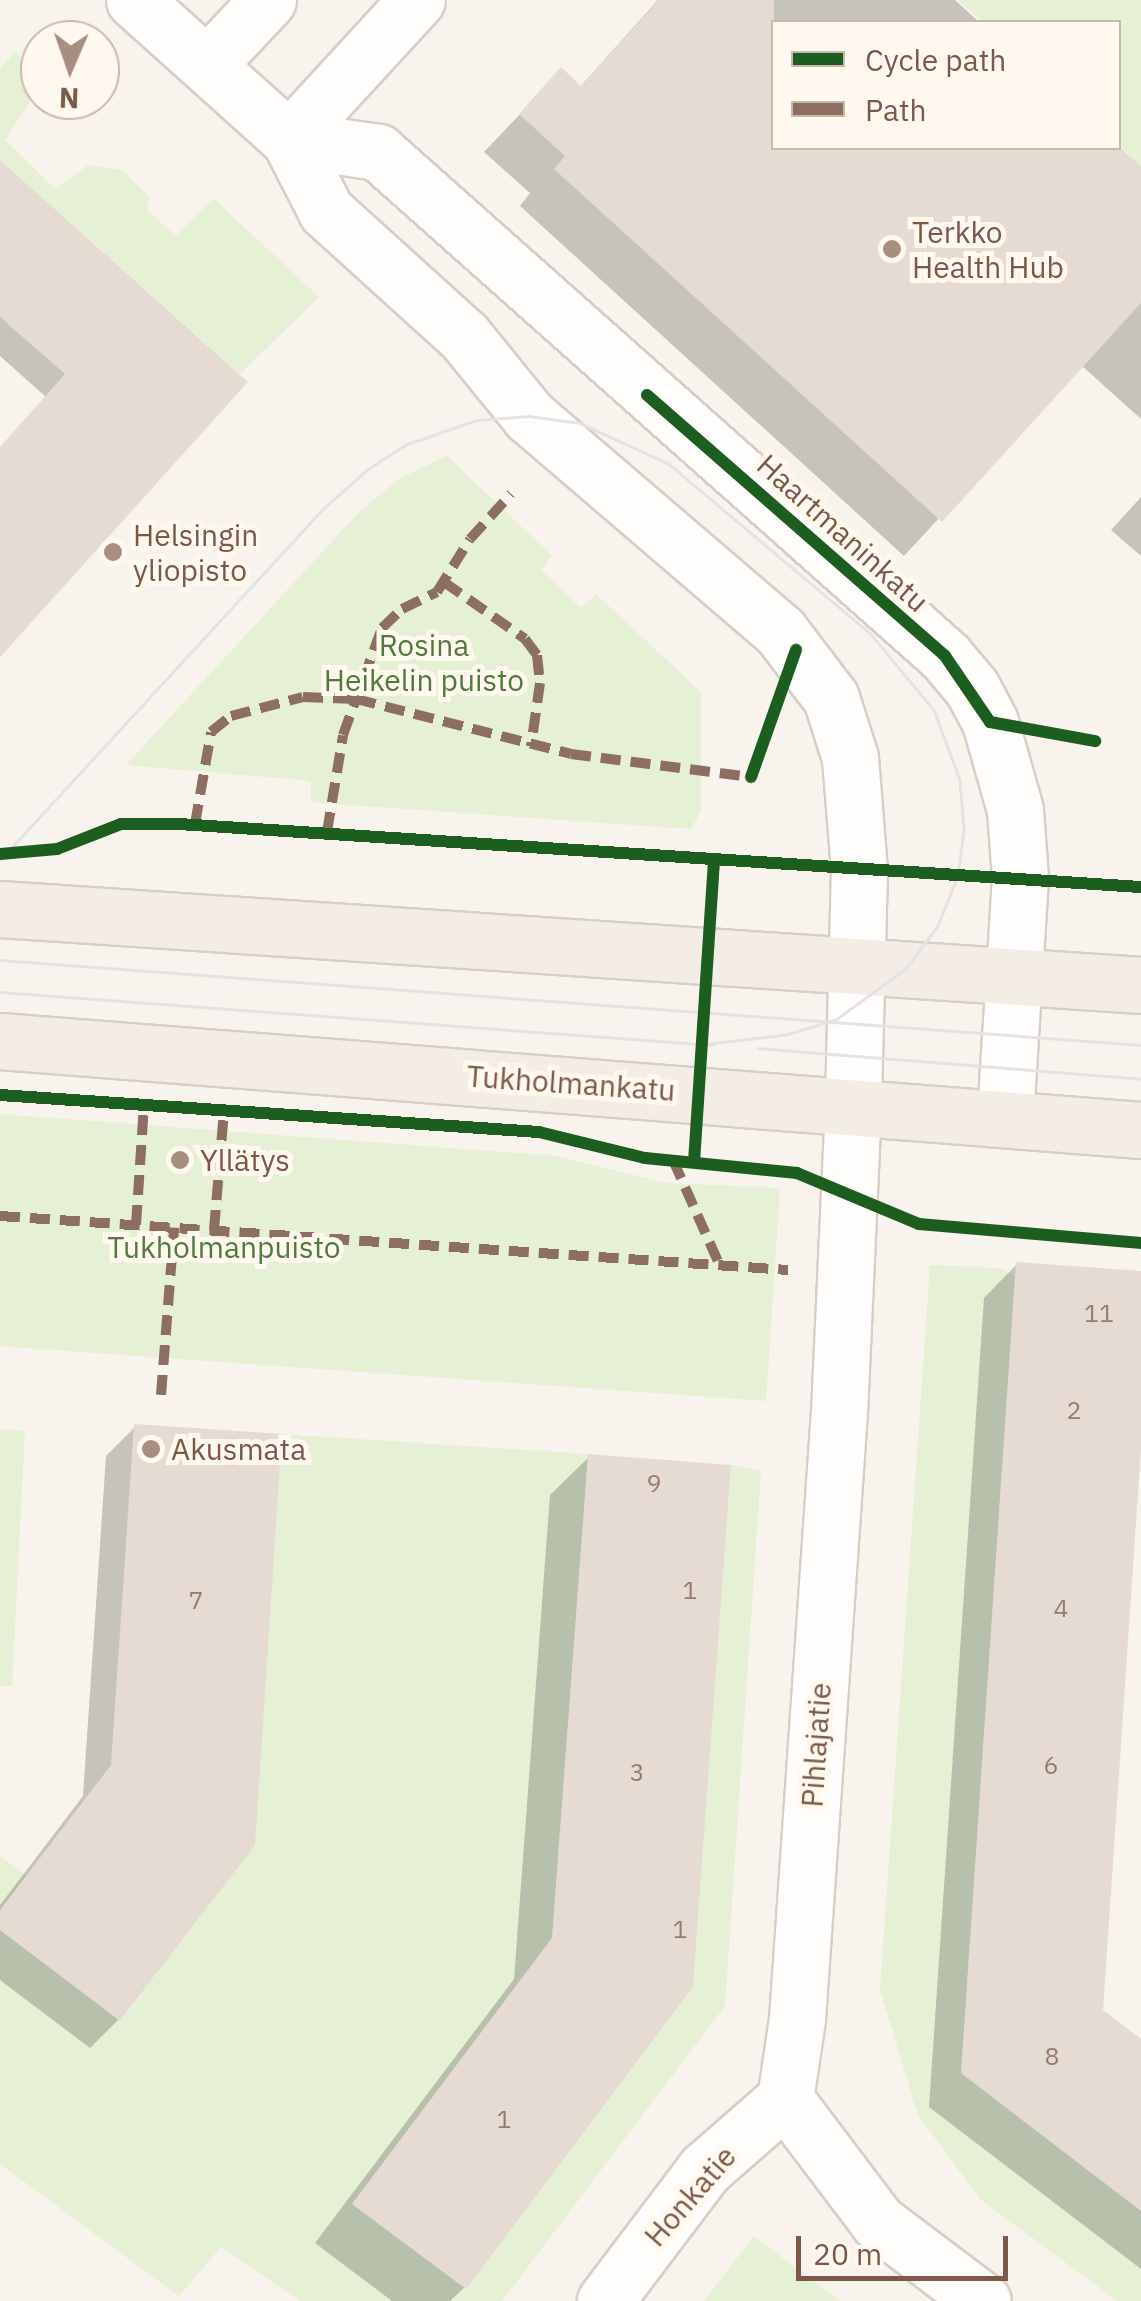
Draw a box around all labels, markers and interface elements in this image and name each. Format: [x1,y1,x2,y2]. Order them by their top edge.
north arrow [20,20,120,120]
legend [771,20,1121,150]
text: Cycle path [865,40,1006,79]
text: N [58,80,80,117]
text: Path [865,90,926,129]
place label: Terkko Health Hub [912,214,1064,284]
marker: Terkko Health Hub [881,238,903,260]
street label: Haartmaninkatu [750,447,936,619]
place label: Helsingin yliopisto [133,517,258,588]
marker: Helsingin yliopisto [102,541,124,563]
park label: Rosina Heikelin puisto [324,627,524,698]
street label: Tukholmankatu [465,1058,677,1108]
place label: Yllätys [200,1142,290,1178]
marker: Yllätys [169,1149,191,1171]
park label: Tukholmanpuisto [107,1229,341,1265]
house number: 11 [1084,1298,1114,1328]
house number: 2 [1067,1395,1081,1425]
place label: Akusmata [171,1431,306,1467]
marker: Akusmata [140,1438,162,1460]
house number: 9 [647,1468,661,1498]
house number: 1 [683,1575,697,1605]
house number: 7 [189,1585,203,1615]
house number: 4 [1054,1593,1068,1623]
street label: Pihlajatie [794,1681,838,1809]
house number: 6 [1044,1750,1058,1780]
house number: 3 [630,1757,644,1787]
house number: 1 [673,1914,687,1944]
house number: 8 [1045,2041,1059,2071]
house number: 1 [497,2104,511,2134]
street label: Honkatie [637,2138,743,2254]
scale bar [801,2216,1014,2278]
text: 20 m [813,2234,882,2273]

